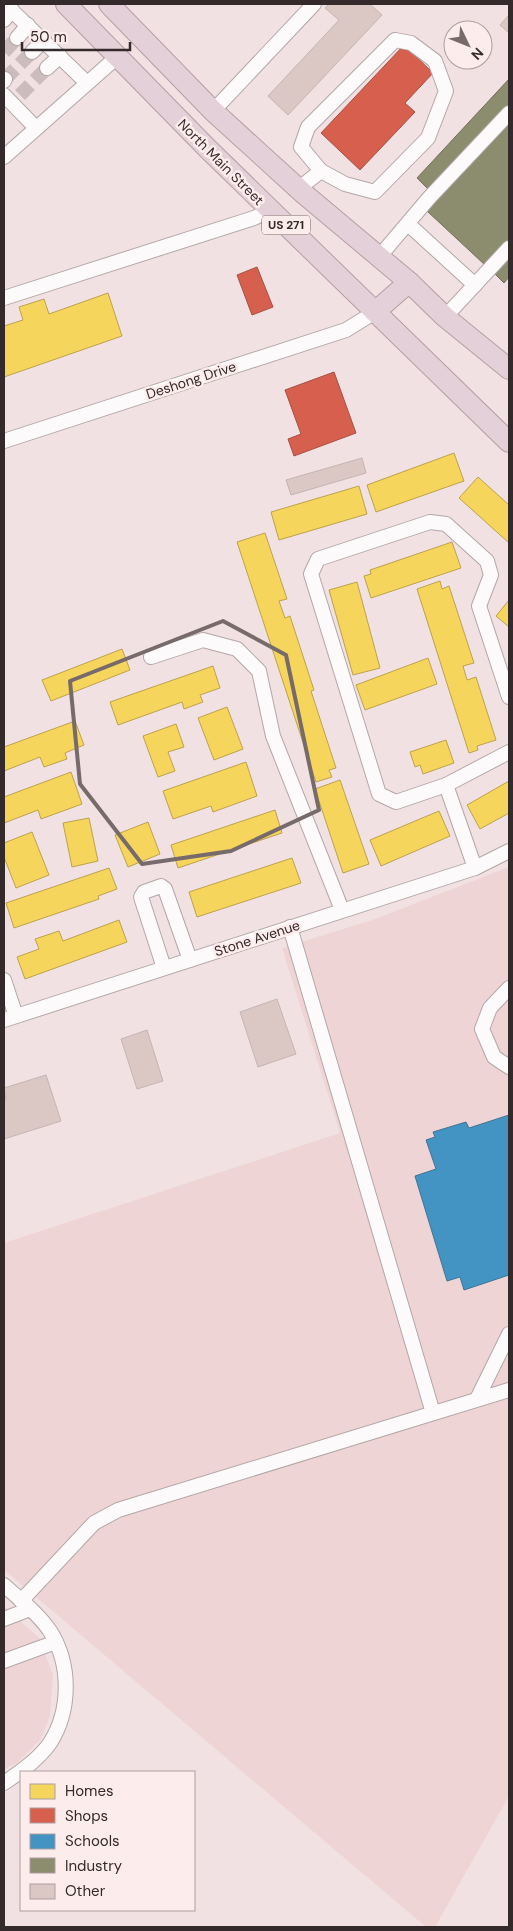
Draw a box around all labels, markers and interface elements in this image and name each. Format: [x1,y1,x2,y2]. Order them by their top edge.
scale bar [22,20,130,52]
north arrow [443,20,493,70]
text: 50 m [30,27,67,47]
text: N [467,44,488,64]
street label: North Main Street [174,115,268,209]
road number: US 271 [262,216,310,234]
street label: Deshong Drive [144,357,238,403]
street label: Stone Avenue [212,916,302,960]
legend [20,1771,195,1911]
text: Homes [65,1781,114,1801]
text: Shops [65,1806,108,1826]
text: Schools [65,1831,120,1851]
text: Industry [65,1856,123,1876]
text: Other [65,1881,106,1901]

